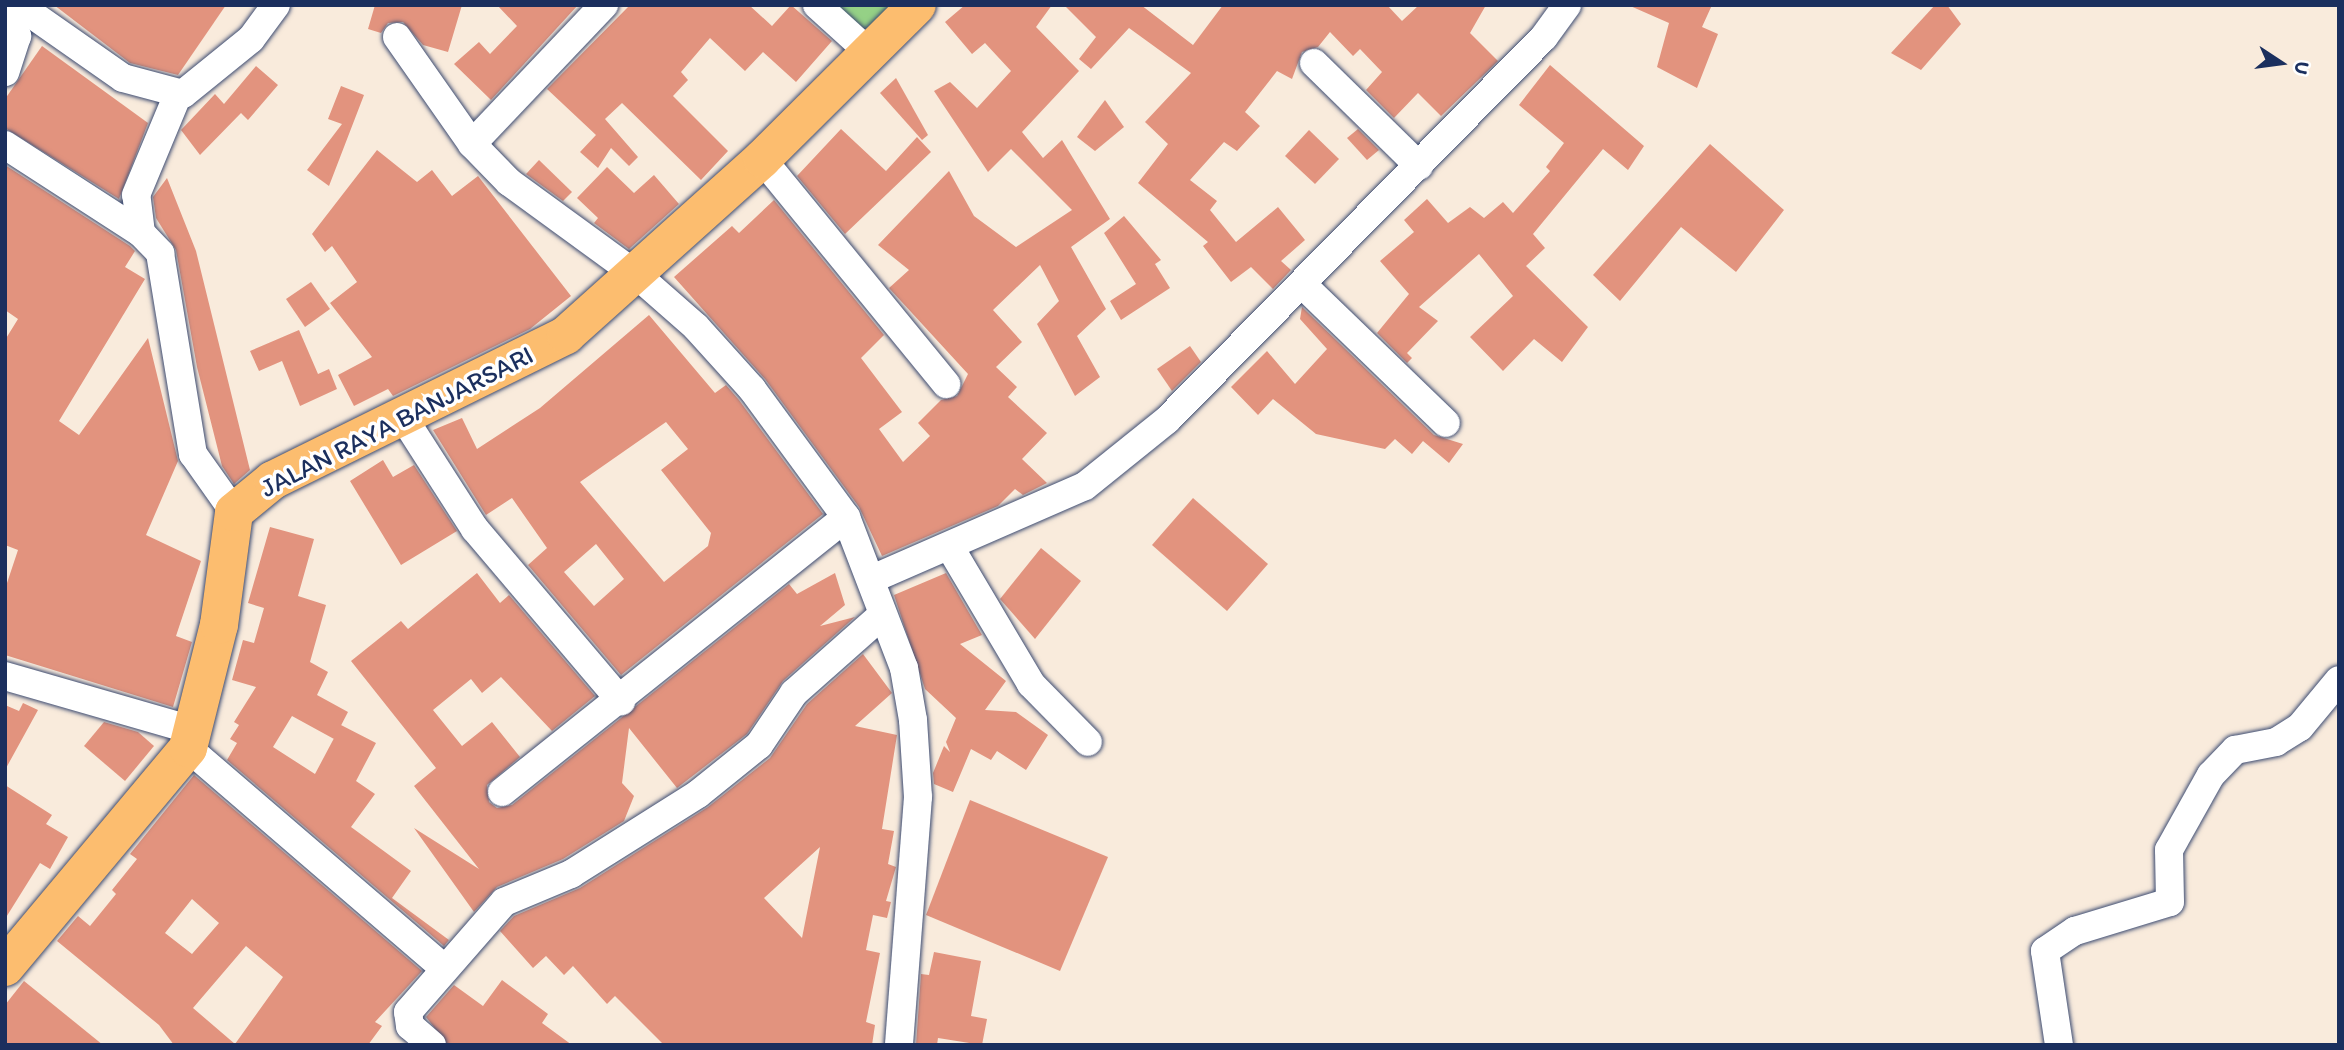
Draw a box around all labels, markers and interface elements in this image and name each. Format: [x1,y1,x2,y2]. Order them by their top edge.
north arrow [2246,28,2316,98]
text: U [2289,59,2315,77]
street label: JALAN RAYA BANJARSARI [254,339,540,505]

